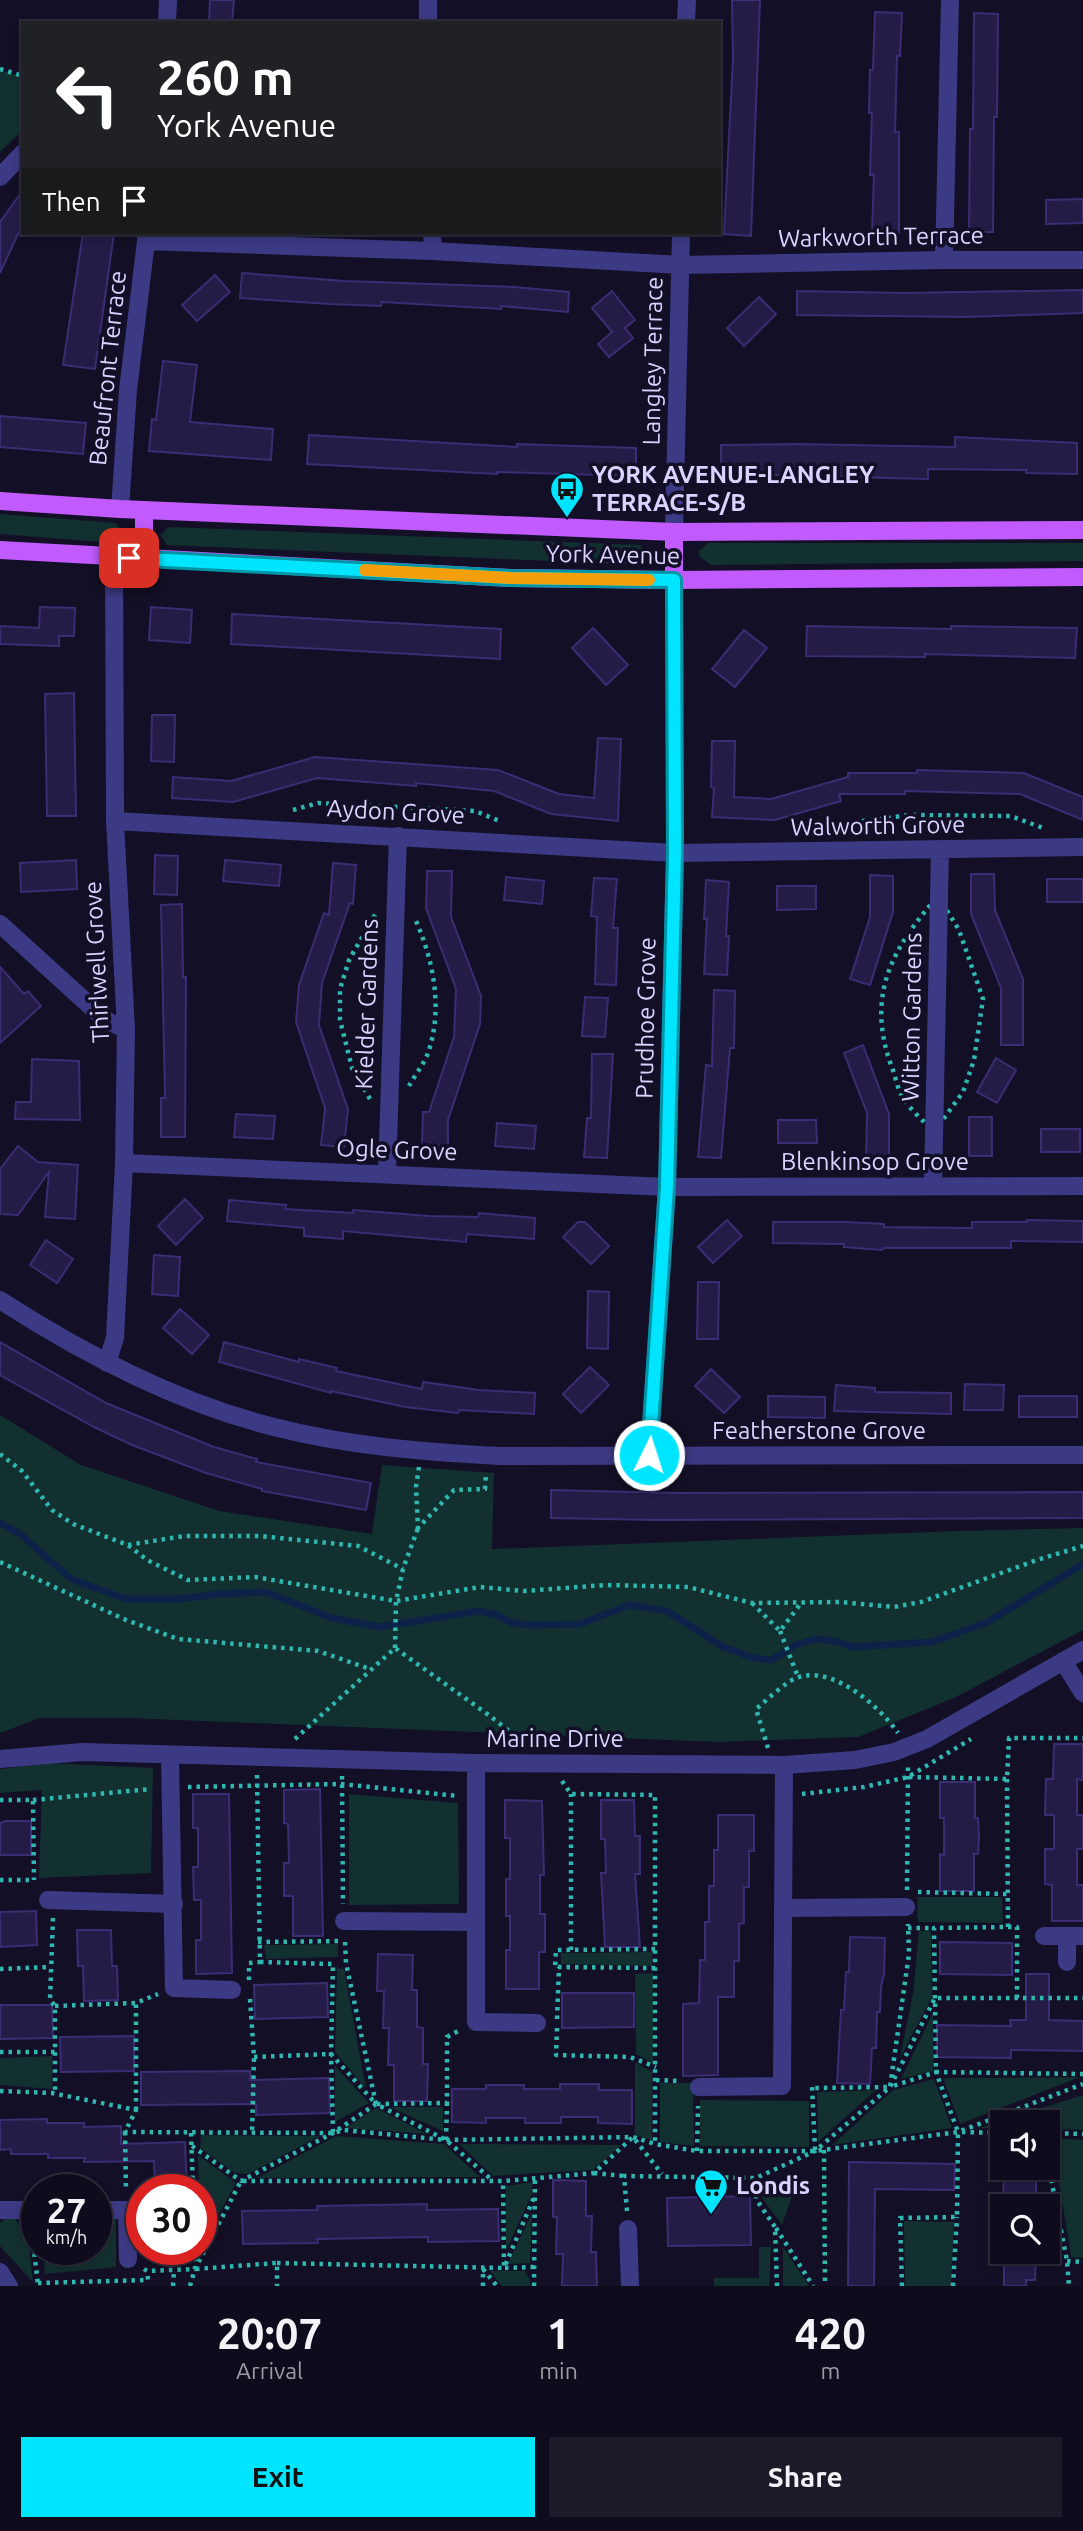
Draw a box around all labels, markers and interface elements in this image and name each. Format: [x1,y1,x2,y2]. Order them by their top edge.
icon: left [42,49,133,140]
text: 260 m [157,49,294,104]
text: York Avenue [157,107,336,143]
icon: arrive [115,182,153,220]
text: Then [42,187,101,216]
street label: Warkworth Terrace [778,221,984,252]
street label: Beaufront Terrace [84,269,131,467]
street label: Langley Terrace [638,276,667,446]
place label: YORK AVENUE-LANGLEY TERRACE-S/B [592,461,875,516]
bus stop icon: YORK AVENUE-LANGLEY TERRACE-S/B [548,470,586,519]
pin [99,528,159,588]
icon: arrive [110,539,148,577]
street label: York Avenue [546,540,680,569]
street label: Aydon Grove [326,794,466,829]
street label: Walworth Grove [790,810,966,841]
street label: Thirlwell Grove [79,880,114,1044]
street label: Kielder Gardens [350,918,383,1090]
street label: Witton Gardens [897,932,926,1102]
street label: Prudhoe Grove [631,937,660,1099]
street label: Ogle Grove [336,1134,458,1165]
street label: Blenkinsop Grove [781,1148,969,1175]
street label: Featherstone Grove [712,1417,926,1444]
position arrow [612,1418,686,1492]
street label: Marine Drive [486,1725,624,1752]
map controls [990,2110,1060,2264]
button: sound [990,2110,1060,2180]
supermarket icon: Londis [692,2167,730,2216]
place label: Londis [736,2172,810,2199]
speed limit sign: 30 [126,2174,217,2265]
text: 27 [47,2190,86,2230]
button: search [990,2194,1060,2264]
text: km/h [46,2227,87,2247]
text: 20:07 [217,2310,322,2357]
text: 1 [547,2310,570,2357]
text: 420 [795,2310,866,2357]
text: Arrival [236,2358,303,2383]
text: min [539,2358,578,2383]
text: m [820,2358,840,2383]
button: Exit [21,2437,535,2517]
button: Share [549,2437,1062,2517]

